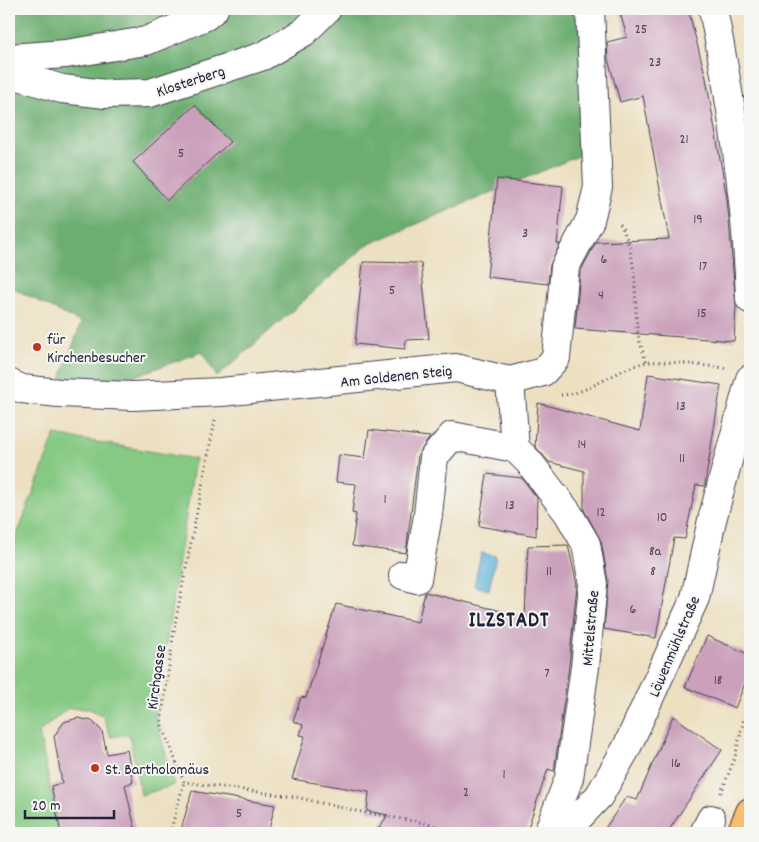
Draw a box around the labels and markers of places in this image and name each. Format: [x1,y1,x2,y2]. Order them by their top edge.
place label: für Kirchenbesucher [47,329,146,370]
marker: für Kirchenbesucher [31,341,43,353]
place label: St. Bartholomäus [105,759,209,782]
marker: St. Bartholomäus [89,762,101,774]

